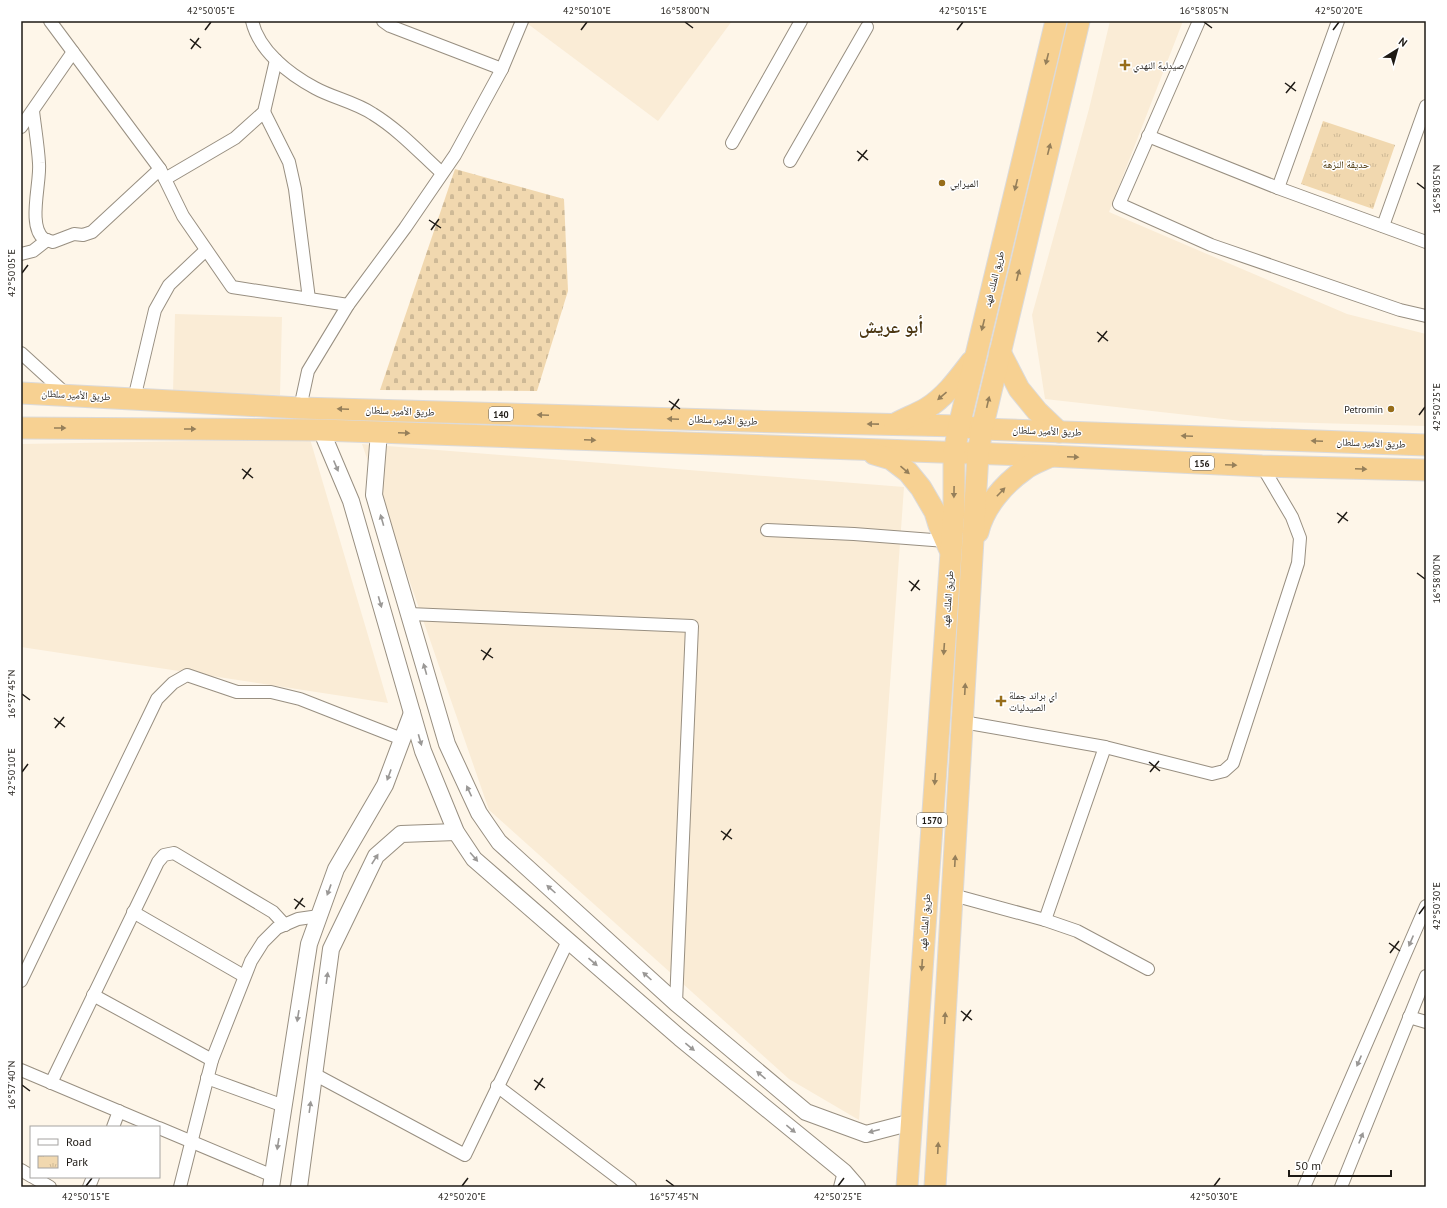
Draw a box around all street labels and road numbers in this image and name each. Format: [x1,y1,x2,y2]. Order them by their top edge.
street label: طريق الملك فهد [981,249,1007,308]
street label: طريق الأمير سلطان [41,387,111,403]
street label: طريق الأمير سلطان [365,403,435,419]
road number: 140 [489,407,513,421]
street label: طريق الأمير سلطان [688,412,758,428]
street label: طريق الأمير سلطان [1012,423,1082,439]
street label: طريق الأمير سلطان [1336,435,1406,451]
road number: 156 [1190,456,1214,470]
street label: طريق الملك فهد [940,570,957,628]
road number: 1570 [917,813,947,827]
street label: طريق الملك فهد [917,893,934,951]

